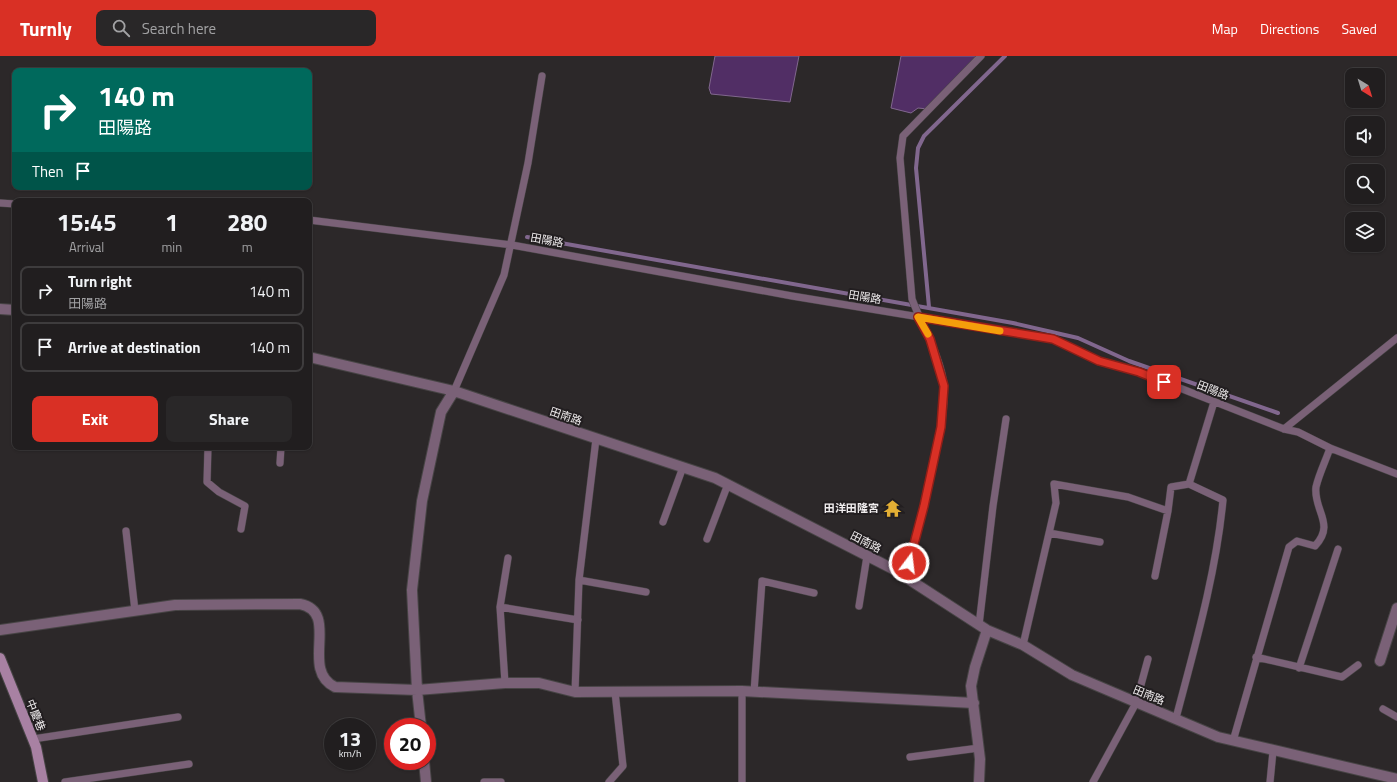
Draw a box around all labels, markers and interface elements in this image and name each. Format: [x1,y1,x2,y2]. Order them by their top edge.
search box [96,10,376,46]
text: Turnly [20,14,72,43]
icon: search [110,17,132,39]
text: Search here [142,17,216,40]
text: Map [1212,18,1238,39]
text: Directions [1260,18,1319,39]
text: Saved [1341,18,1377,39]
north arrow [1345,68,1385,108]
map controls [1345,68,1385,252]
text: 140 m [98,74,175,117]
icon: right [32,84,84,136]
text: 田陽路 [98,114,152,141]
button: sound [1345,116,1385,156]
text: Then [32,160,64,183]
icon: arrive [72,160,94,182]
button: search [1345,164,1385,204]
text: 15:45 [57,204,117,240]
text: 1 [165,204,179,240]
text: 280 [227,204,267,240]
button: layers [1345,212,1385,252]
street label: 田陽路 [529,229,565,251]
text: Arrival [69,237,104,257]
text: min [161,237,182,257]
text: m [242,237,253,257]
text: Turn right [68,270,132,293]
icon: right [34,280,56,302]
text: 140 m [249,280,290,303]
street label: 田陽路 [847,287,883,307]
text: 田陽路 [68,293,107,313]
icon: arrive [34,336,56,358]
text: Arrive at destination [68,336,201,359]
text: 140 m [249,336,290,359]
pin [1147,365,1181,399]
icon: arrive [1153,371,1175,393]
street label: 田陽路 [1195,377,1231,403]
button: Exit [32,396,158,442]
button: Share [166,396,292,442]
street label: 田南路 [548,403,584,429]
temple icon: 田洋田隆宮 [882,498,902,518]
place label: 田洋田隆宮 [824,500,879,516]
street label: 田南路 [848,527,884,557]
position arrow [888,542,930,584]
street label: 田南路 [1131,681,1167,709]
street label: 中慶巷 [22,697,50,733]
speed limit sign: 20 [384,718,436,770]
text: 13 [339,723,361,754]
text: km/h [339,746,361,761]

